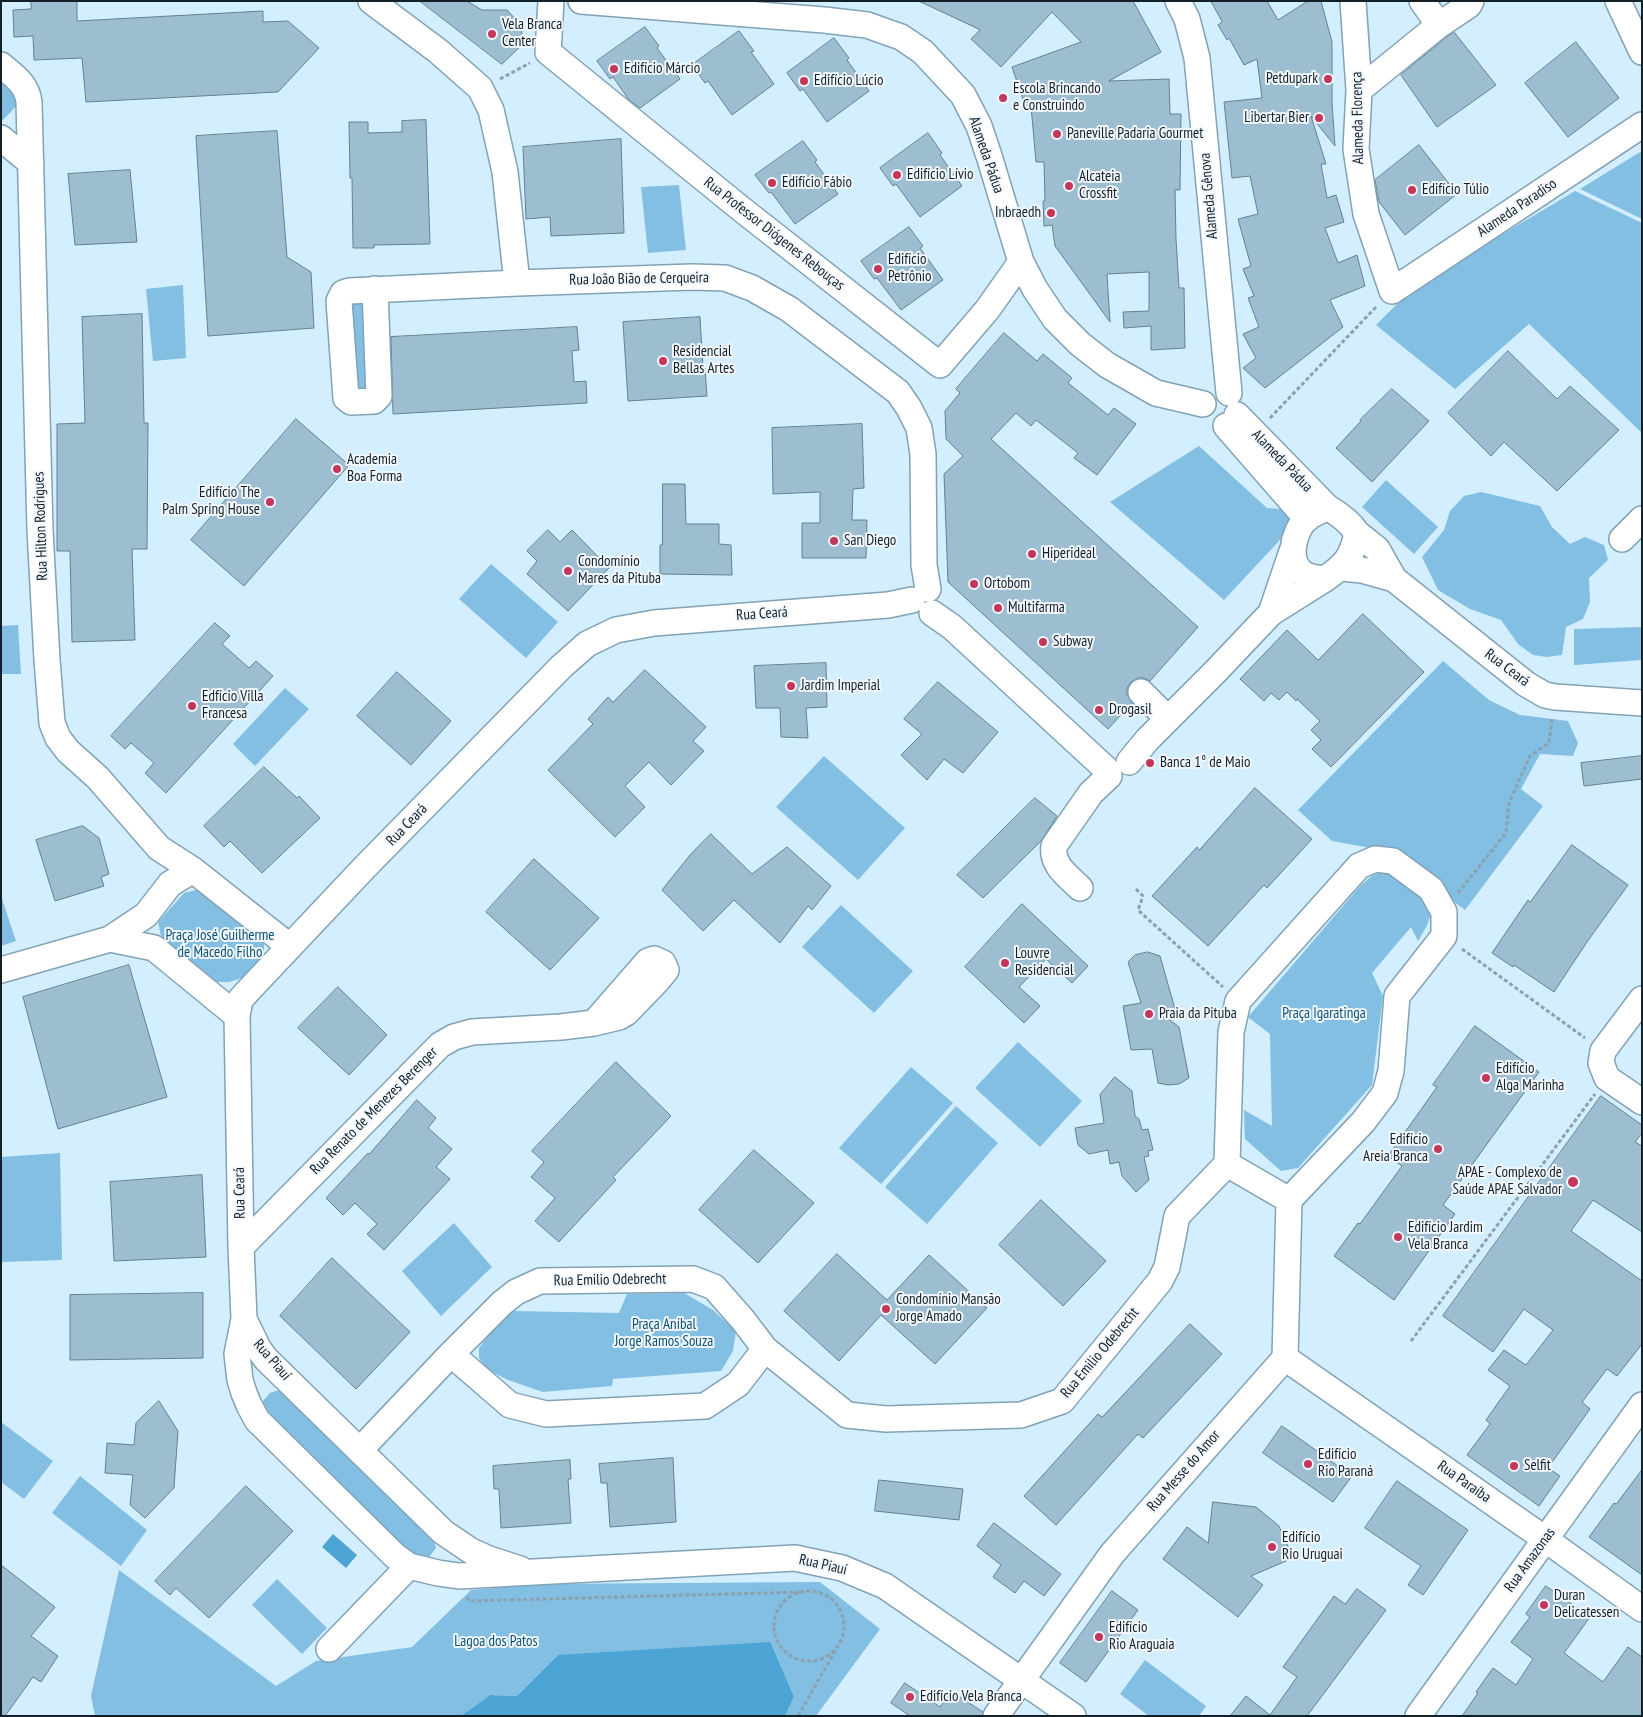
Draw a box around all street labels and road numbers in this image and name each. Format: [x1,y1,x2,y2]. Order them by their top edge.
street label: Alameda Florença [1348,72,1368,164]
street label: Alameda Pádua [964,114,1008,196]
street label: Alameda Gênova [1196,152,1222,240]
street label: Rua Professor Diógenes Rebouças [700,173,848,295]
street label: Alameda Paradiso [1474,175,1560,241]
street label: Rua João Bião de Cerqueira [569,269,709,289]
street label: Alameda Pádua [1248,426,1316,496]
street label: Rua Hilton Rodrigues [30,471,52,581]
street label: Rua Ceará [736,603,788,625]
street label: Rua Ceará [1481,645,1533,691]
street label: Rua Ceará [383,800,431,850]
street label: Rua Renato de Menezes Berenger [307,1044,441,1178]
street label: Rua Ceará [231,1167,249,1219]
street label: Rua Emilio Odebrecht [554,1270,666,1290]
street label: Rua Emilio Odebrecht [1057,1304,1143,1402]
street label: Rua Piauí [249,1336,295,1384]
street label: Rua Messe do Amor [1144,1427,1224,1515]
street label: Rua Paraíba [1434,1457,1494,1507]
street label: Rua Amazonas [1501,1524,1559,1596]
street label: Rua Piauí [797,1551,849,1579]

